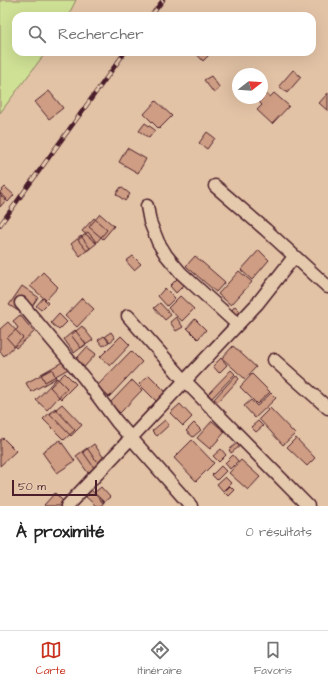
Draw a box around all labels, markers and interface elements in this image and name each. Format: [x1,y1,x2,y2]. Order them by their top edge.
search box [12,12,316,56]
icon: search [26,23,48,45]
text: Rechercher [58,24,143,45]
north arrow [232,68,268,104]
scale bar [12,478,97,497]
text: 50 m [18,479,46,494]
text: À proximité [16,520,105,544]
text: 0 résultats [246,523,312,541]
tab: Carte [36,639,66,678]
tab: Itinéraire [137,639,182,678]
tab: Favoris [254,639,292,678]

